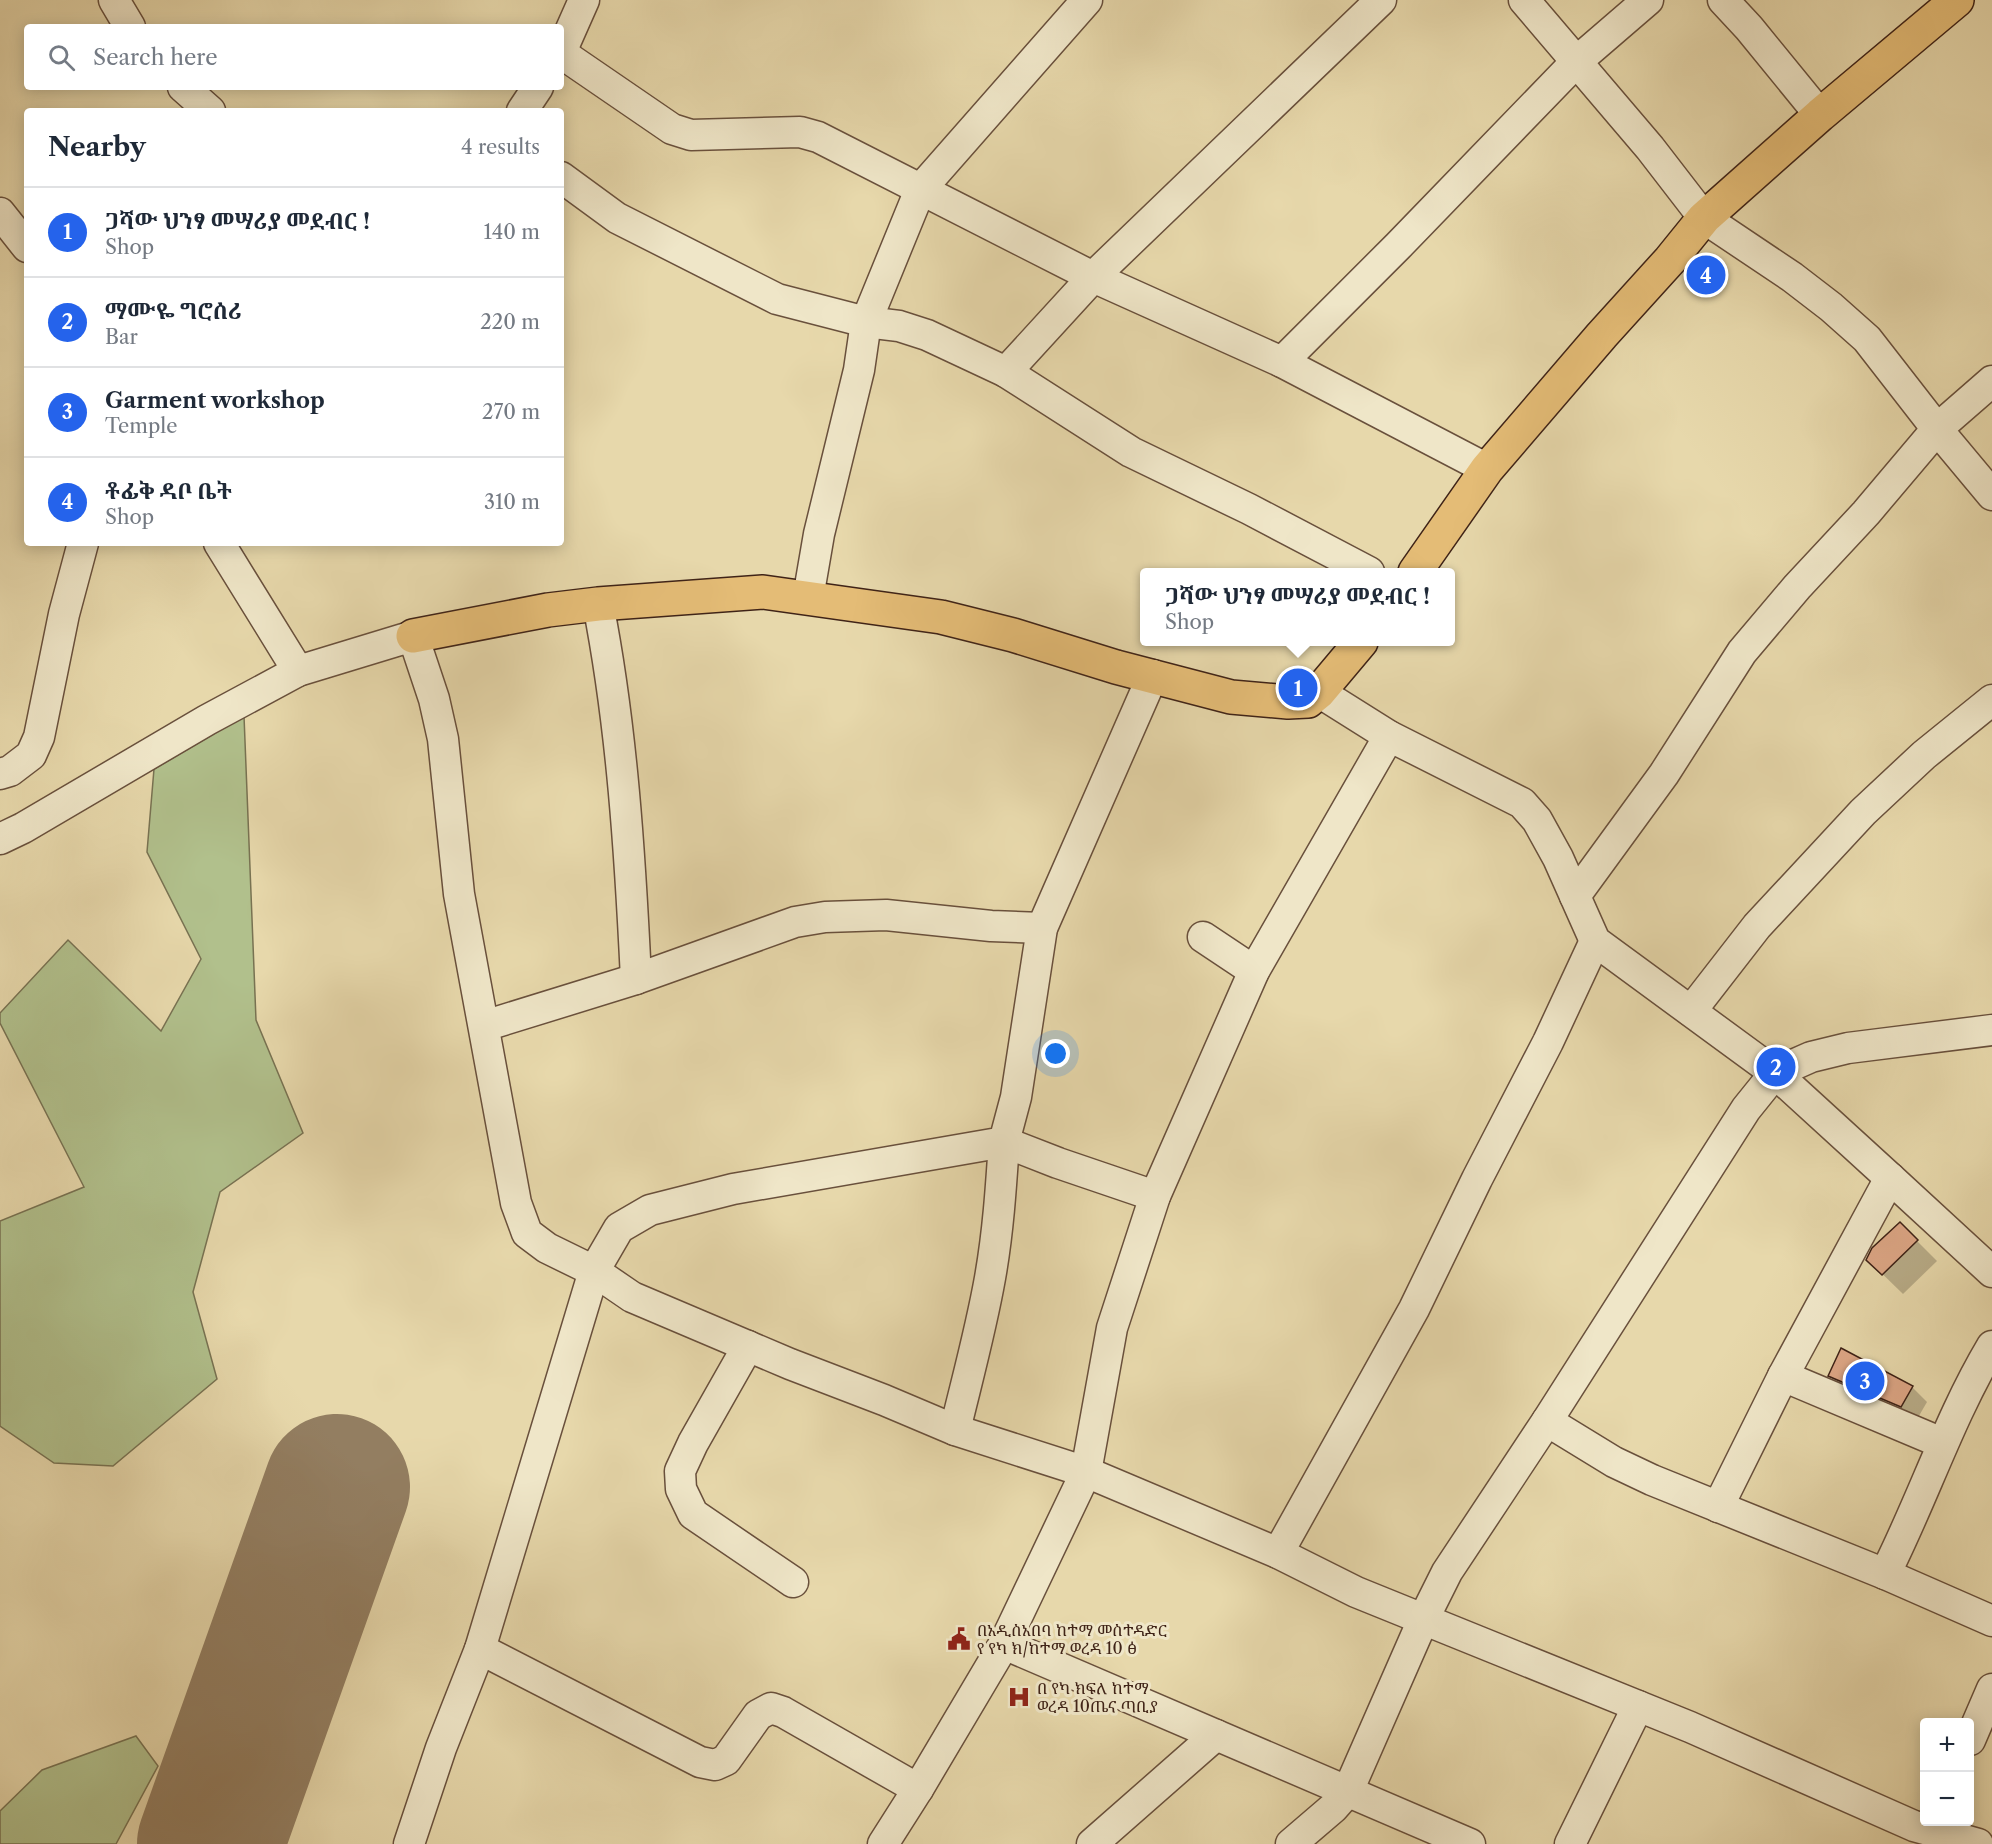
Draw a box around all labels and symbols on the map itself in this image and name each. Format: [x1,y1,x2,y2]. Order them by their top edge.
pin: 4 [1686,252,1726,298]
pin: 1 [1278,666,1318,710]
your location [1041,1039,1070,1068]
pin: 2 [1756,1044,1796,1090]
pin: 3 [1846,1358,1884,1404]
place label: በአዲስአበባ ከተማ መስተዳድር የ የካ ክ/ከተማ ወረዳ 10 ፅ [977,1620,1167,1658]
public building icon: በአዲስአበባ ከተማ መስተዳድር የ የካ ክ/ከተማ ወረዳ 10 ፅ [946,1626,972,1652]
place label: በ የካ ክፍለ ከተማ ወረዳ 10ጤና ጣቢያ [1037,1678,1158,1716]
hospital icon: በ የካ ክፍለ ከተማ ወረዳ 10ጤና ጣቢያ [1006,1684,1032,1710]

